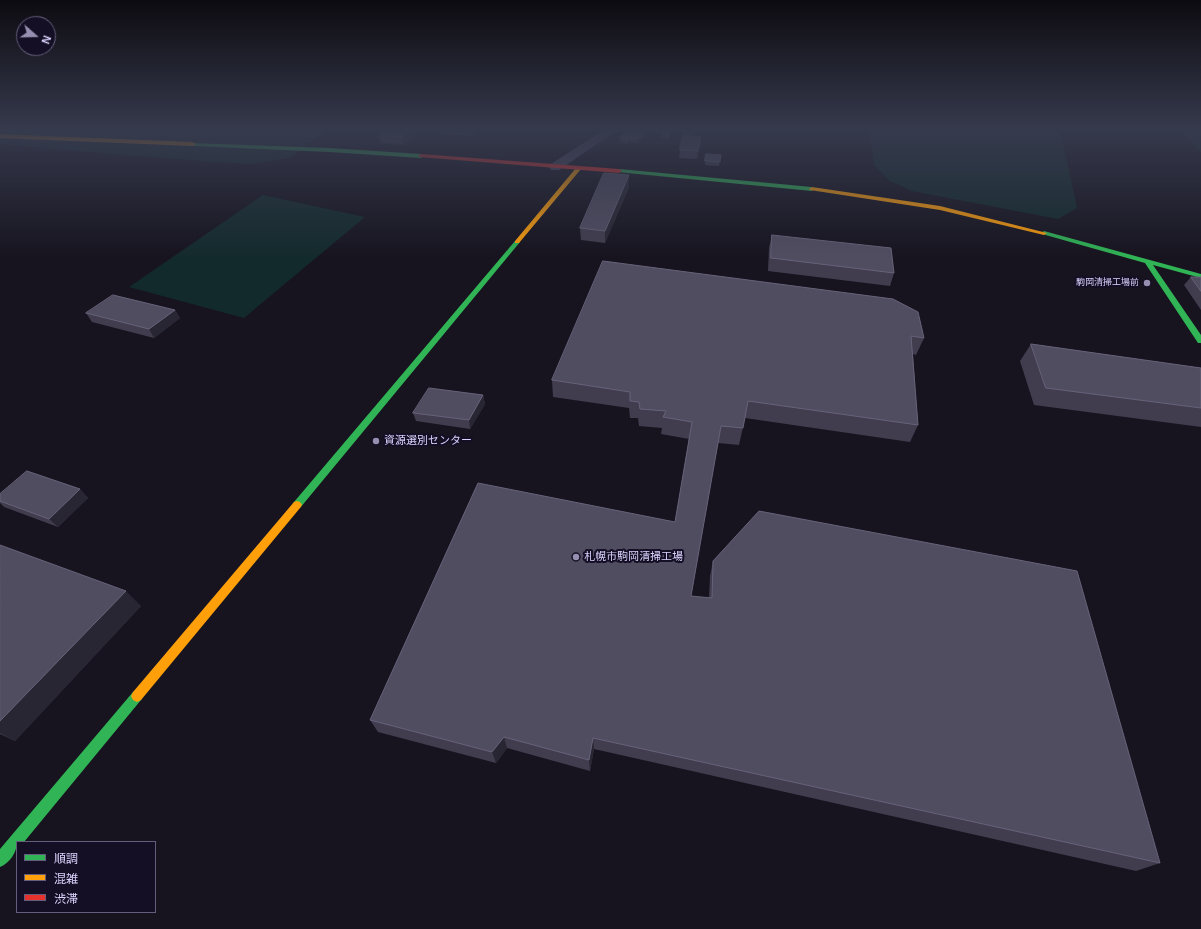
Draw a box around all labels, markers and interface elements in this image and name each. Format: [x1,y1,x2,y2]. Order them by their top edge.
north arrow [16,16,56,56]
text: N [39,34,53,46]
place label: 駒岡清掃工場前 [1076,278,1139,288]
marker: 駒岡清掃工場前 [1142,278,1152,288]
place label: 資源選別センター [384,434,472,448]
marker: 資源選別センター [371,436,381,446]
place label: 札幌市駒岡清掃工場 [584,550,683,564]
marker: 札幌市駒岡清掃工場 [571,552,581,562]
legend [16,841,156,913]
text: 順調 [54,852,78,866]
text: 混雑 [54,872,78,886]
text: 渋滞 [54,892,78,906]

